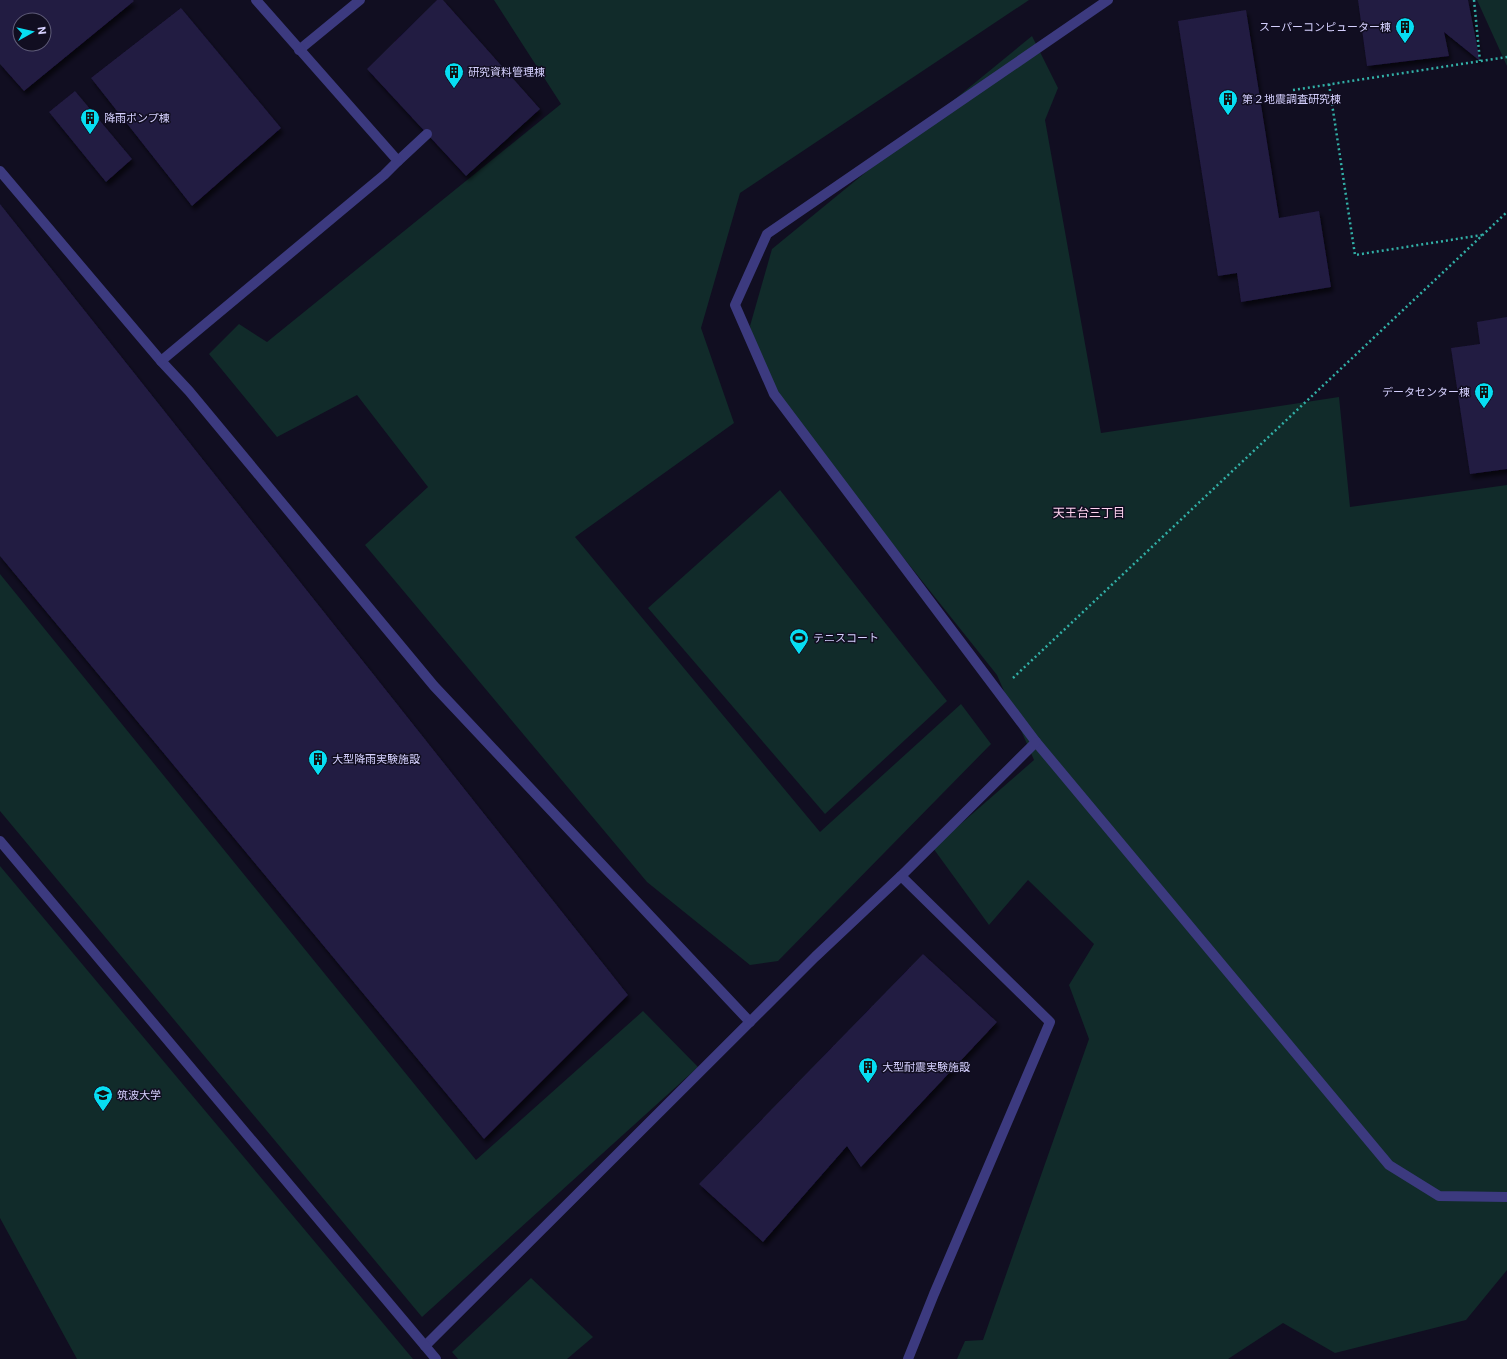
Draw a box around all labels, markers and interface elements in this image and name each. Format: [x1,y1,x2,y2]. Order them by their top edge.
north arrow [12,12,52,52]
building icon: スーパーコンピューター棟 [1394,16,1416,44]
place label: スーパーコンピューター棟 [1259,21,1391,34]
text: N [34,26,48,36]
building icon: 研究資料管理棟 [443,61,465,89]
place label: 研究資料管理棟 [468,66,545,79]
building icon: 第２地震調査研究棟 [1217,88,1239,116]
place label: 第２地震調査研究棟 [1242,93,1341,106]
building icon: 降雨ポンプ棟 [79,107,101,135]
place label: 降雨ポンプ棟 [104,112,170,125]
building icon: データセンター棟 [1473,381,1495,409]
place label: データセンター棟 [1382,386,1470,399]
district label: 天王台三丁目 [1053,506,1125,520]
sports icon: テニスコート [788,627,810,655]
place label: テニスコート [813,632,879,645]
building icon: 大型降雨実験施設 [307,748,329,776]
place label: 大型降雨実験施設 [332,753,420,766]
building icon: 大型耐震実験施設 [857,1056,879,1084]
place label: 大型耐震実験施設 [882,1061,970,1074]
school or university icon: 筑波大学 [92,1084,114,1112]
place label: 筑波大学 [117,1089,161,1102]

